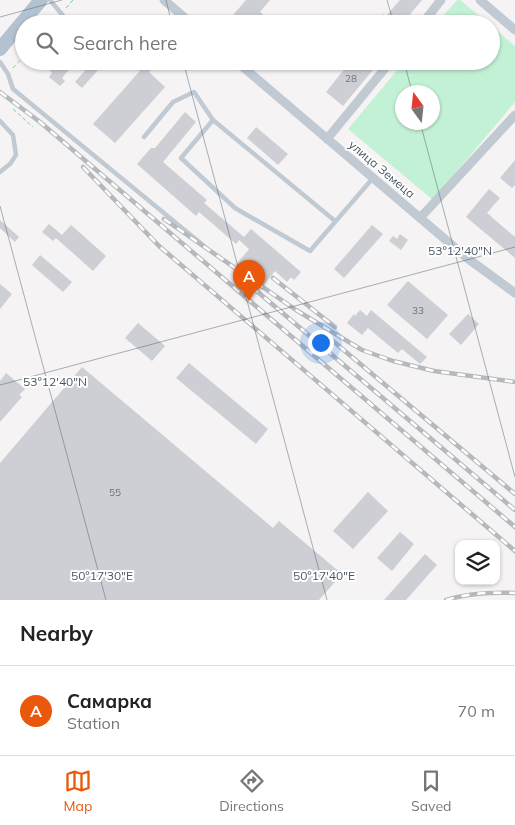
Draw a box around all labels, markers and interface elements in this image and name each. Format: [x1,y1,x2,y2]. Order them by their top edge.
search box [15,15,500,70]
icon: search [33,29,61,57]
text: Search here [73,31,177,55]
house number: 28 [345,72,357,85]
north arrow [395,85,440,130]
street label: улица Земеца [346,137,418,201]
text: 53°12'40"N [428,243,492,258]
pin: A [233,260,265,301]
house number: 33 [412,304,424,317]
your location [308,330,334,356]
text: 53°12'40"N [23,374,87,389]
house number: 55 [109,486,121,499]
map controls [455,540,500,585]
button: layers [455,540,500,585]
text: 50°17'30"E [71,568,133,583]
text: 50°17'40"E [293,568,355,583]
text: Nearby [20,620,93,646]
text: Самарка [67,689,152,713]
text: A [30,701,42,721]
text: 70 m [458,701,495,721]
text: Station [67,713,120,733]
tab: Map [64,767,92,815]
tab: Directions [219,767,284,815]
tab: Saved [411,767,451,815]

